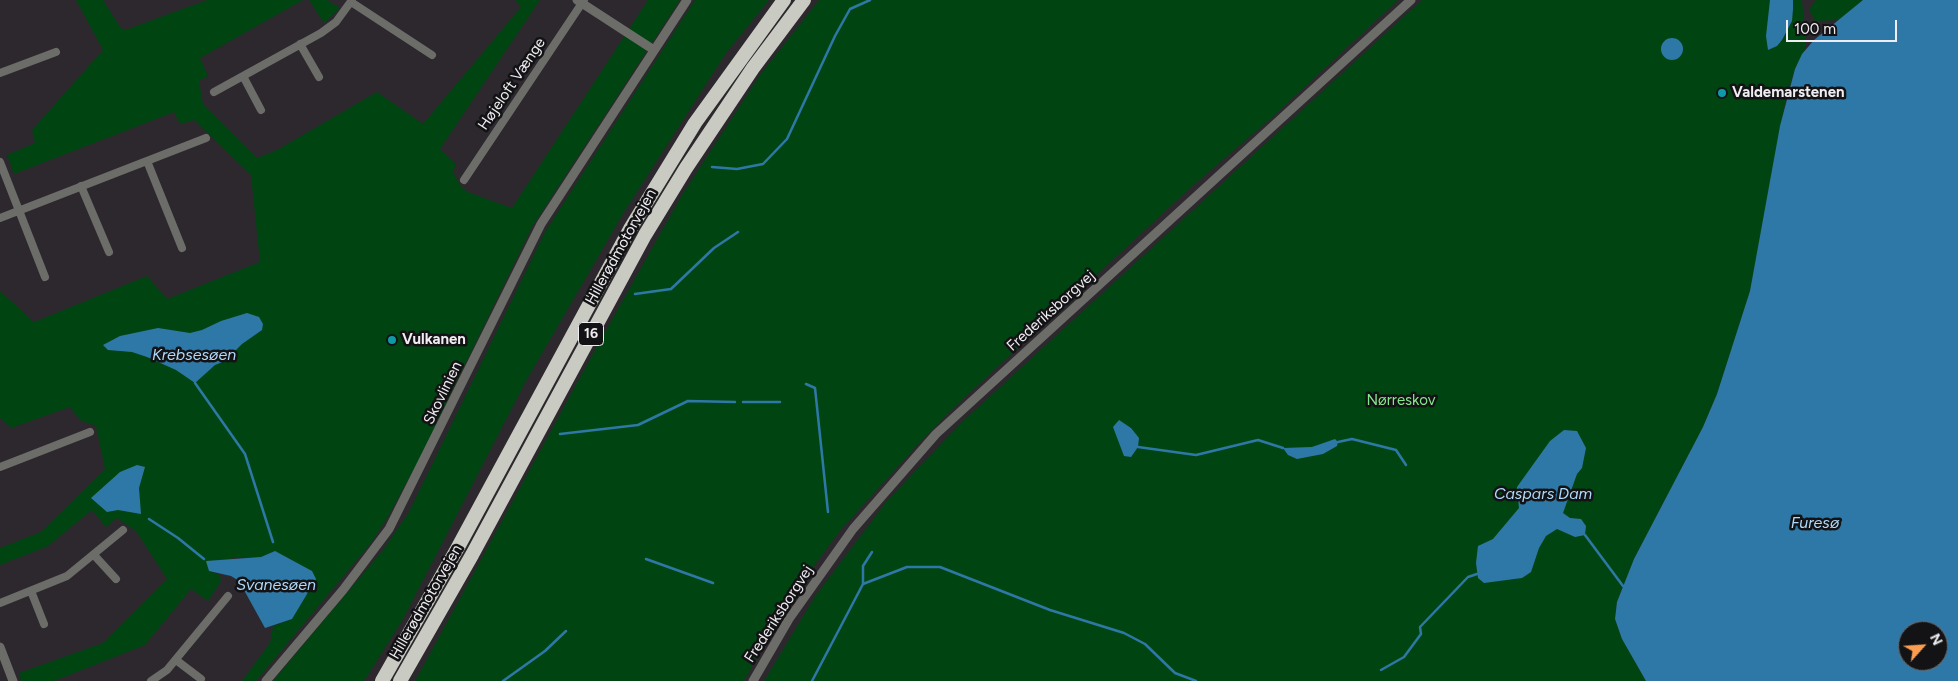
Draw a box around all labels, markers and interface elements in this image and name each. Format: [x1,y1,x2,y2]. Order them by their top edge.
scale bar [1788,10,1899,42]
text: 100 m [1794,20,1836,38]
street label: Højeloft Vænge [475,34,549,134]
place label: Valdemarstenen [1732,84,1844,102]
marker: Valdemarstenen [1716,87,1728,99]
street label: Hillerødmotorvejen [582,186,660,308]
street label: Frederiksborgvej [1003,267,1099,355]
road number: 16 [578,322,604,346]
place label: Vulkanen [402,331,466,349]
marker: Vulkanen [386,334,398,346]
water label: Krebsesøen [152,345,236,365]
street label: Skovlinien [420,359,466,427]
park label: Nørreskov [1366,392,1436,410]
water label: Caspars Dam [1494,484,1592,504]
water label: Furesø [1791,513,1839,533]
street label: Hillerødmotorvejen [386,541,466,663]
street label: Frederiksborgvej [741,562,817,666]
water label: Svanesøen [236,575,316,595]
north arrow [1898,621,1948,671]
text: N [1926,631,1946,648]

